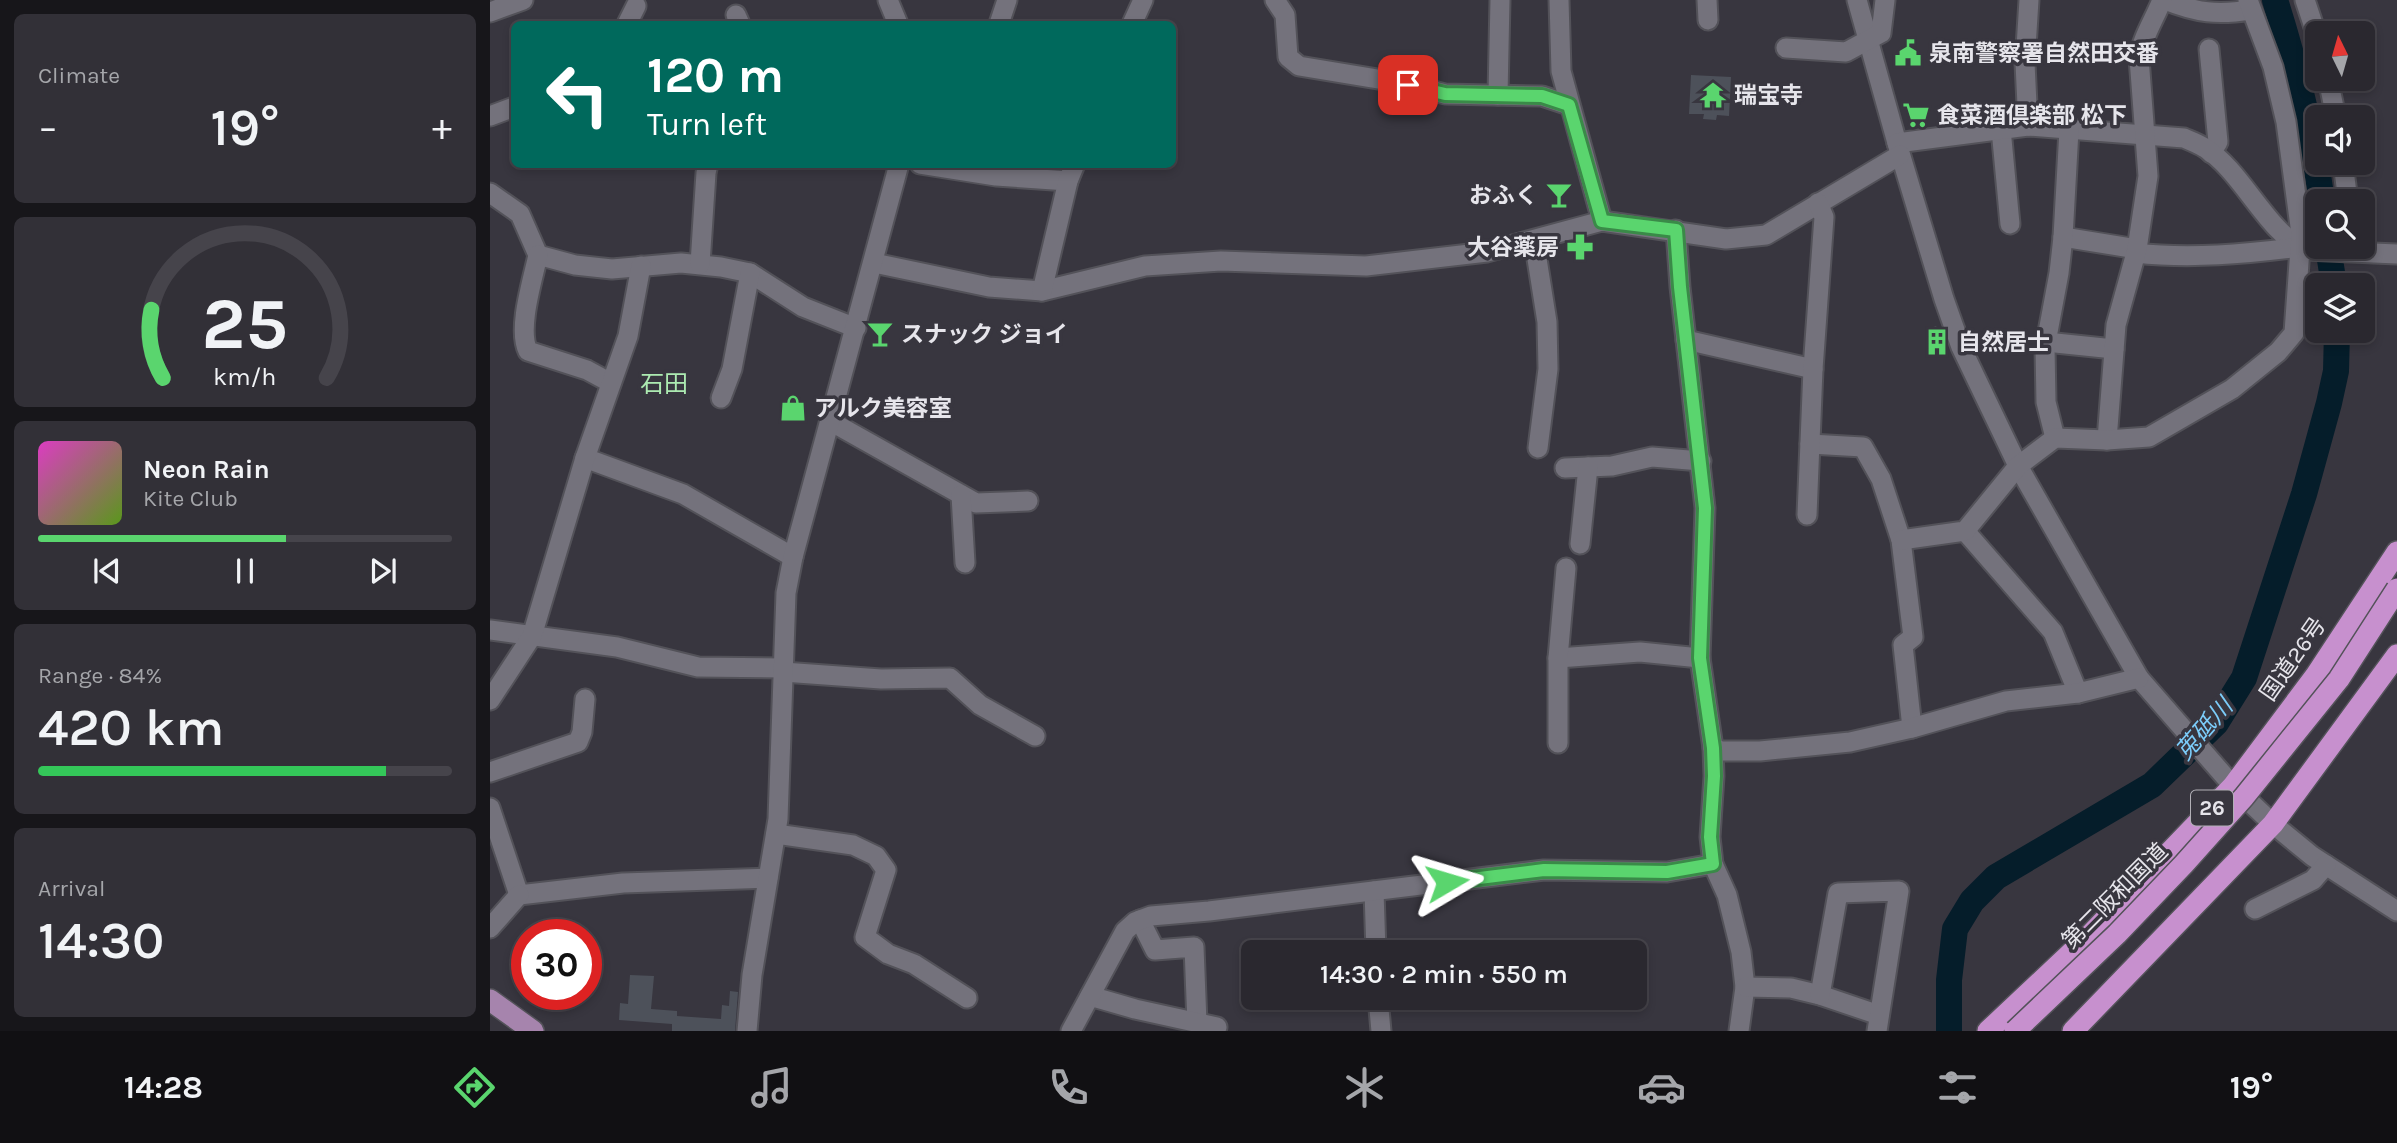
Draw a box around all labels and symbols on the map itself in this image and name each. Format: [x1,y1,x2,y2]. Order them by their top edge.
north arrow [2305,21,2375,91]
public building icon: 泉南警察署自然田交番 [1893,38,1923,68]
place label: 泉南警察署自然田交番 [1929,40,2159,67]
pin [1378,55,1438,115]
temple icon: 瑞宝寺 [1698,80,1728,110]
place label: 瑞宝寺 [1734,82,1803,109]
supermarket icon: 食菜酒倶楽部 松下 [1901,100,1931,130]
place label: 食菜酒倶楽部 松下 [1937,102,2127,129]
bar icon: おふく [1544,180,1574,210]
place label: おふく [1469,182,1538,209]
pharmacy icon: 大谷薬房 [1565,232,1595,262]
place label: 大谷薬房 [1467,234,1559,261]
bar icon: スナック ジョイ [865,319,895,349]
place label: スナック ジョイ [901,321,1068,348]
building icon: 自然居士 [1922,327,1952,357]
place label: 自然居士 [1958,329,2050,356]
district label: 石田 [640,370,688,398]
shop icon: アルク美容室 [778,393,808,423]
place label: アルク美容室 [814,395,952,422]
street label: 国道26号 [2255,612,2331,706]
water label: 莵砥川 [2170,690,2240,765]
road number: 26 [2191,790,2233,826]
street label: 第二阪和国道 [2057,838,2173,954]
position arrow [1410,845,1484,919]
speed limit sign: 30 [511,919,602,1010]

